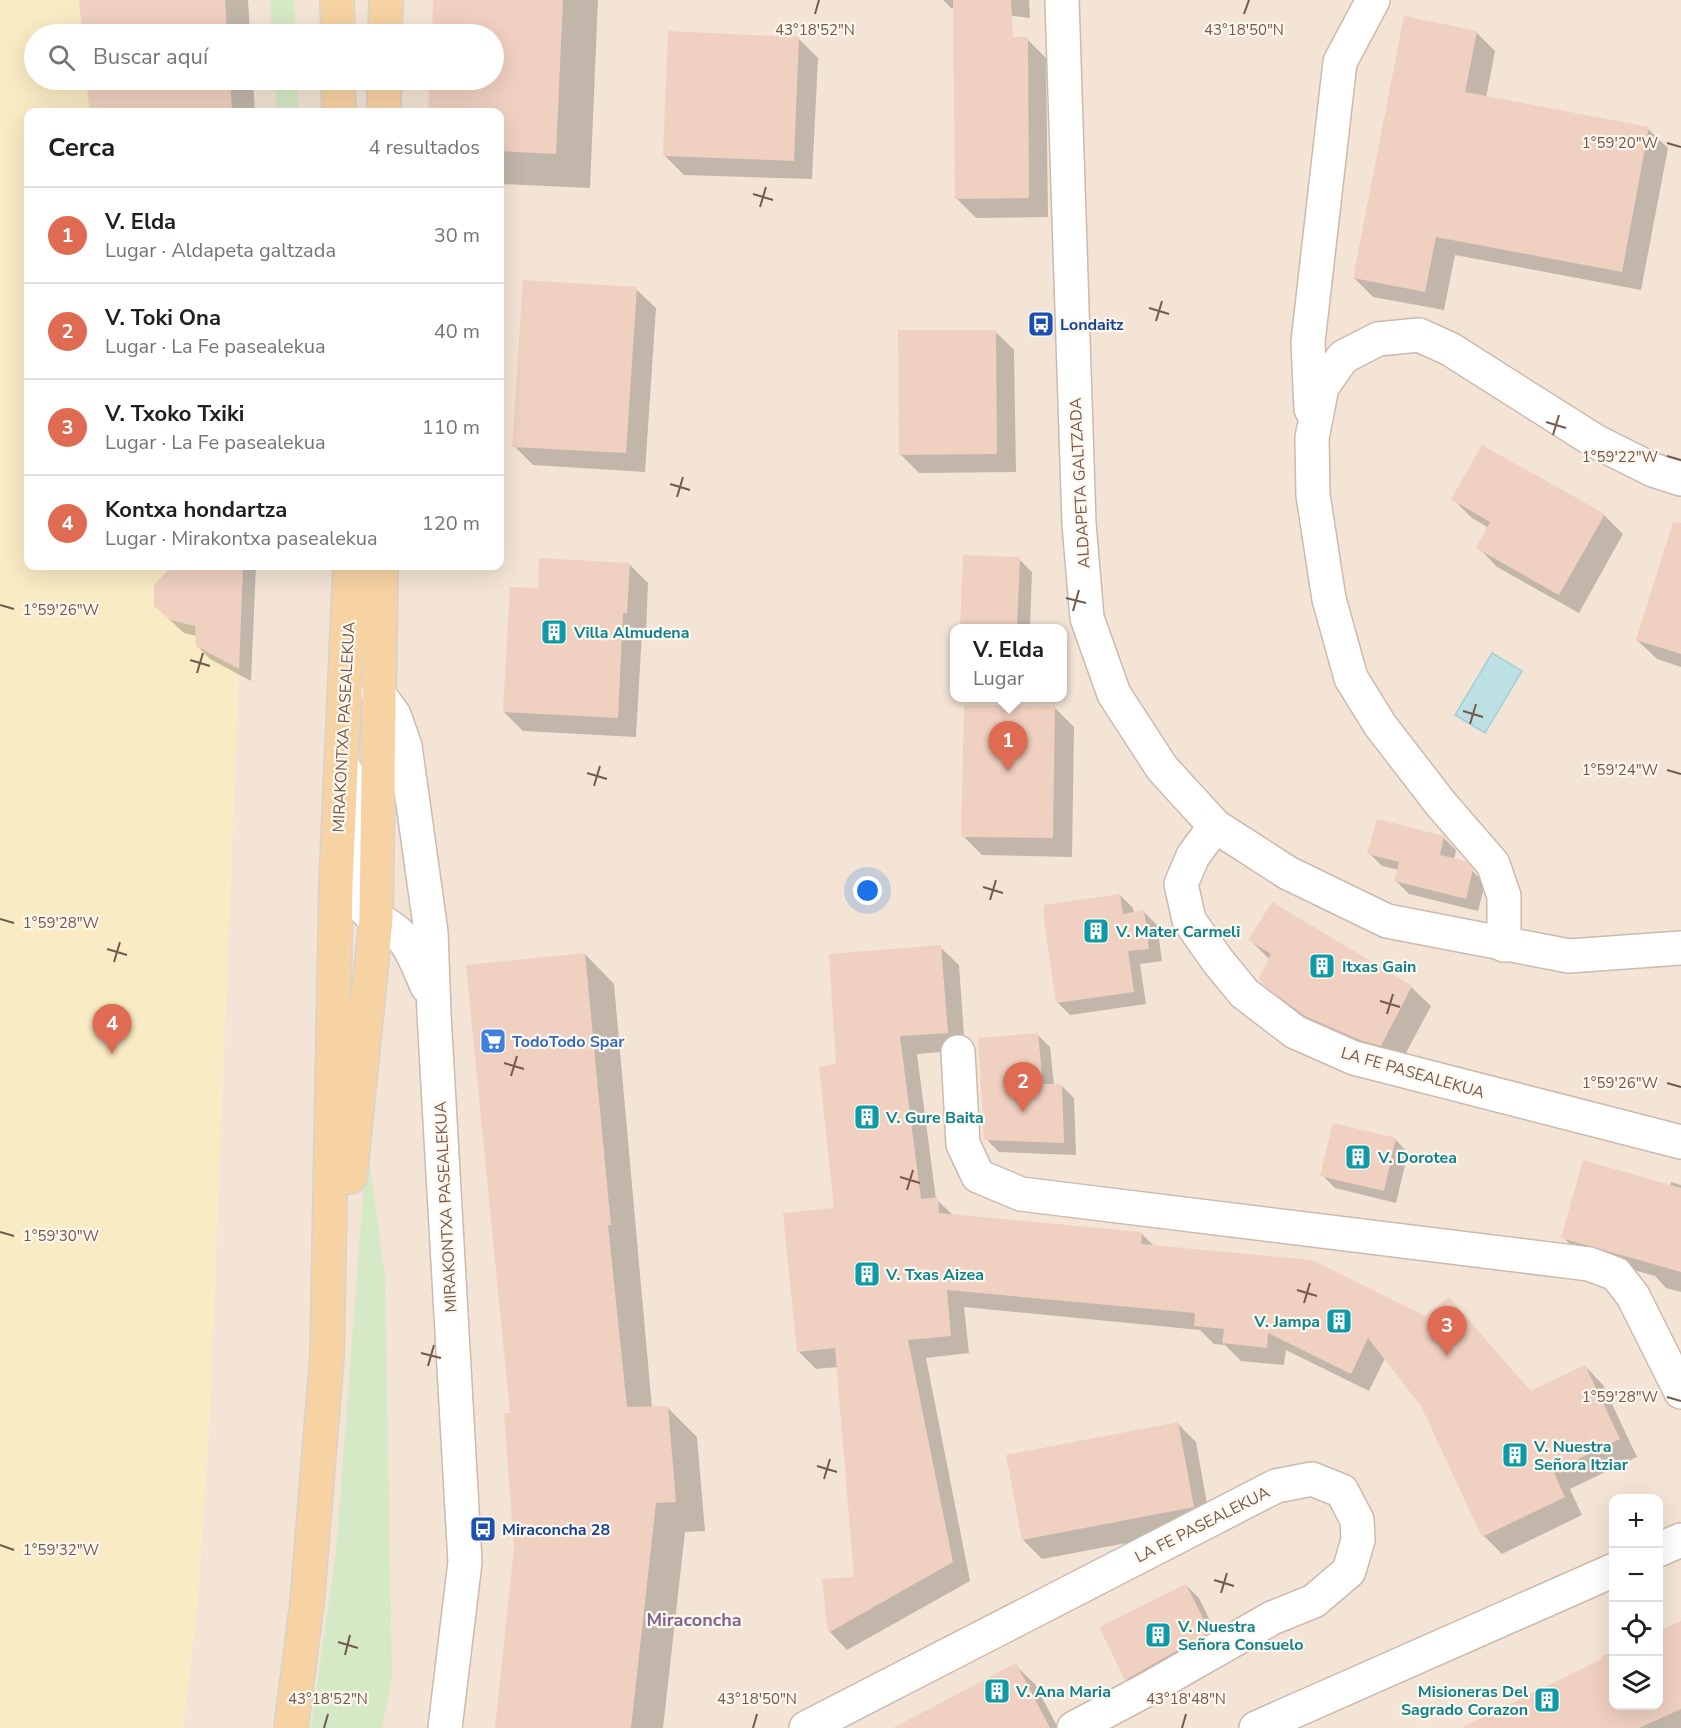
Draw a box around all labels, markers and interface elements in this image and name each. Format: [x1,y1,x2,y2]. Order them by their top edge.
text: 43°18'52"N [775,20,855,40]
text: 43°18'50"N [1204,20,1284,40]
search box [24,24,504,90]
icon: search [45,41,78,74]
text: Buscar aquí [93,42,208,72]
text: Cerca [48,130,115,165]
text: 1°59'20"W [1582,133,1659,153]
text: 4 resultados [369,134,480,161]
text: V. Elda [105,207,176,237]
text: 1 [62,222,74,249]
text: 30 m [434,222,480,249]
text: Lugar · Aldapeta galtzada [105,237,336,264]
text: V. Toki Ona [105,303,221,333]
bus stop icon: Londaitz [1026,309,1056,339]
place label: Londaitz [1060,314,1124,336]
text: 2 [62,318,74,345]
text: 40 m [434,318,480,345]
text: Lugar · La Fe pasealekua [105,333,326,360]
street label: ALDAPETA GALTZADA [1065,397,1095,569]
text: V. Txoko Txiki [105,399,244,429]
text: 3 [62,414,74,441]
text: 110 m [422,414,480,441]
text: Lugar · La Fe pasealekua [105,429,326,456]
text: 1°59'22"W [1582,447,1659,467]
text: Kontxa hondartza [105,495,287,525]
text: 4 [62,510,74,537]
text: 120 m [422,510,480,537]
text: Lugar · Mirakontxa pasealekua [105,525,378,552]
text: 1°59'26"W [23,600,100,620]
building icon: Villa Almudena [539,617,569,647]
street label: MIRAKONTXA PASEALEKUA [327,621,361,833]
place label: Villa Almudena [573,622,689,644]
popup [950,624,1067,702]
text: V. Elda [973,635,1044,665]
text: Lugar [973,665,1024,692]
pin: 1 [988,722,1028,771]
text: 1°59'24"W [1582,760,1659,780]
your location [853,876,882,905]
text: 1°59'28"W [23,913,100,933]
building icon: V. Mater Carmeli [1081,916,1111,946]
place label: V. Mater Carmeli [1115,921,1240,943]
building icon: Itxas Gain [1307,951,1337,981]
place label: Itxas Gain [1342,956,1416,978]
pin: 4 [92,1004,132,1054]
supermarket icon: TodoTodo Spar [478,1026,508,1056]
place label: TodoTodo Spar [512,1031,625,1053]
street label: LA FE PASEALEKUA [1338,1042,1487,1104]
pin: 2 [1004,1062,1042,1112]
text: 1°59'26"W [1582,1073,1659,1093]
street label: MIRAKONTXA PASEALEKUA [429,1101,463,1313]
building icon: V. Gure Baita [852,1102,882,1132]
place label: V. Gure Baita [885,1107,984,1129]
building icon: V. Dorotea [1343,1142,1373,1172]
place label: V. Dorotea [1377,1147,1457,1169]
text: 1°59'30"W [23,1226,100,1246]
building icon: V. Txas Aizea [852,1259,882,1289]
place label: V. Txas Aizea [885,1264,984,1286]
building icon: V. Jampa [1324,1306,1354,1336]
pin: 3 [1428,1306,1466,1356]
place label: V. Jampa [1253,1311,1320,1333]
text: 1°59'28"W [1582,1387,1659,1407]
place label: V. Nuestra Señora Itziar [1533,1436,1629,1476]
building icon: V. Nuestra Señora Itziar [1500,1440,1530,1470]
street label: LA FE PASEALEKUA [1131,1481,1274,1568]
map controls [1609,1494,1663,1710]
button: + [1609,1494,1663,1548]
bus stop icon: Miraconcha 28 [468,1514,498,1544]
place label: Miraconcha 28 [502,1519,610,1541]
text: 1°59'32"W [23,1540,100,1560]
button: − [1609,1548,1663,1602]
button: locate [1609,1602,1663,1656]
district label: Miraconcha [646,1608,742,1632]
place label: V. Nuestra Señora Consuelo [1177,1616,1303,1656]
building icon: V. Nuestra Señora Consuelo [1143,1620,1173,1650]
button: layers [1609,1656,1663,1710]
building icon: V. Ana Maria [982,1676,1012,1706]
place label: V. Ana Maria [1015,1681,1111,1703]
place label: Misioneras Del Sagrado Corazon [1401,1681,1528,1721]
building icon: Misioneras Del Sagrado Corazon [1532,1685,1562,1715]
text: 43°18'52"N [288,1689,368,1709]
text: 43°18'50"N [717,1689,797,1709]
text: 43°18'48"N [1146,1689,1226,1709]

